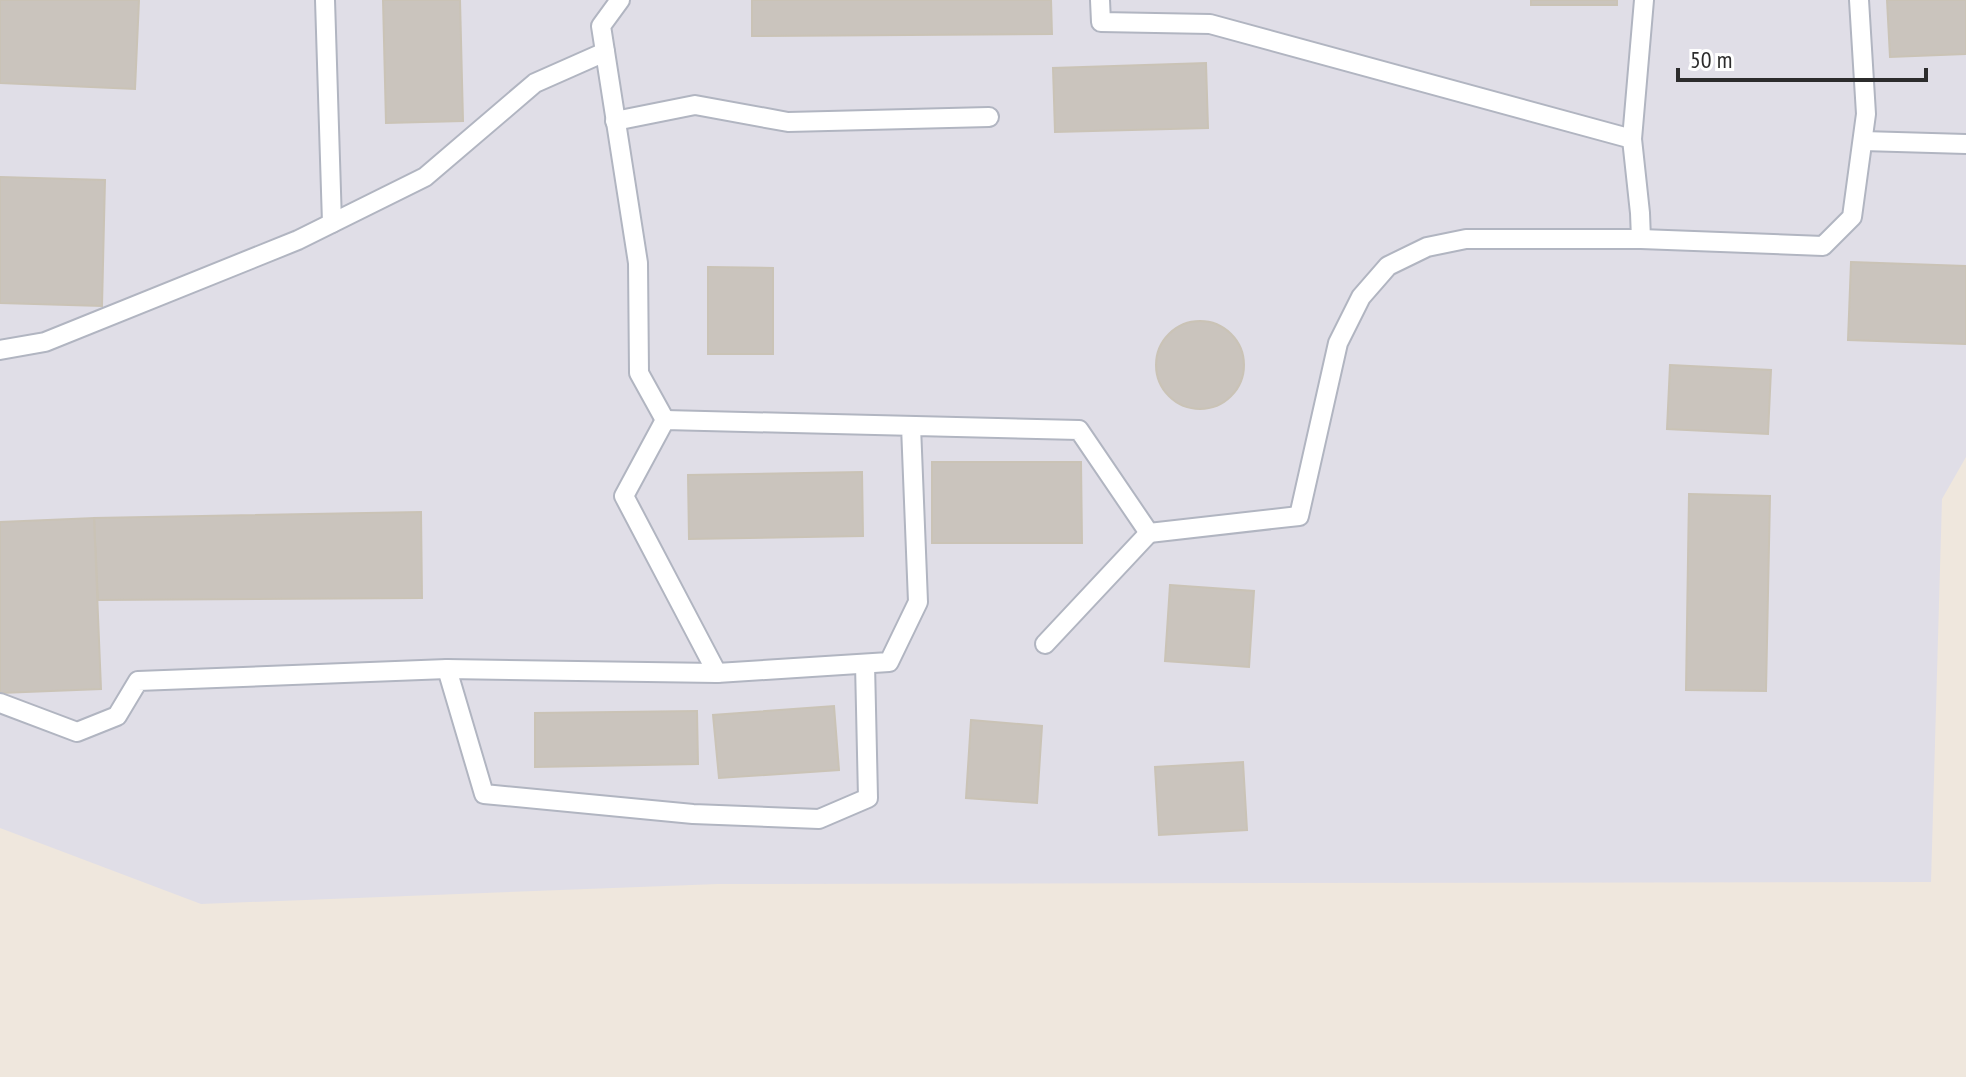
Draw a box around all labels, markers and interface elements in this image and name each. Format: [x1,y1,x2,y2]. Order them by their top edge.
scale bar [1678,32,1926,82]
text: 50 m [1690,44,1732,75]

